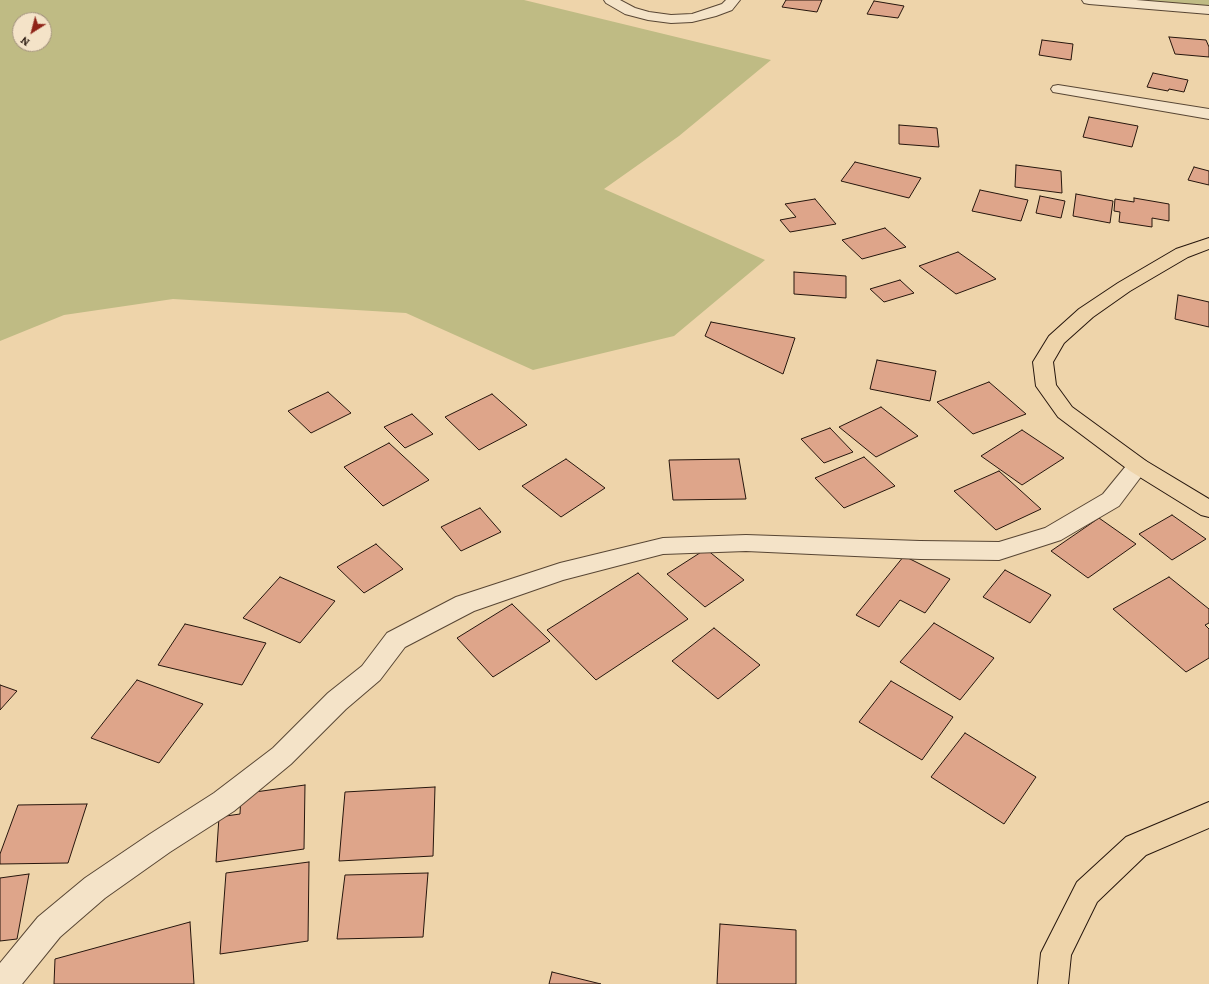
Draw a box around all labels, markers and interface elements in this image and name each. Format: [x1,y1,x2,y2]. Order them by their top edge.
north arrow [12,12,52,52]
text: N [18,33,33,50]

